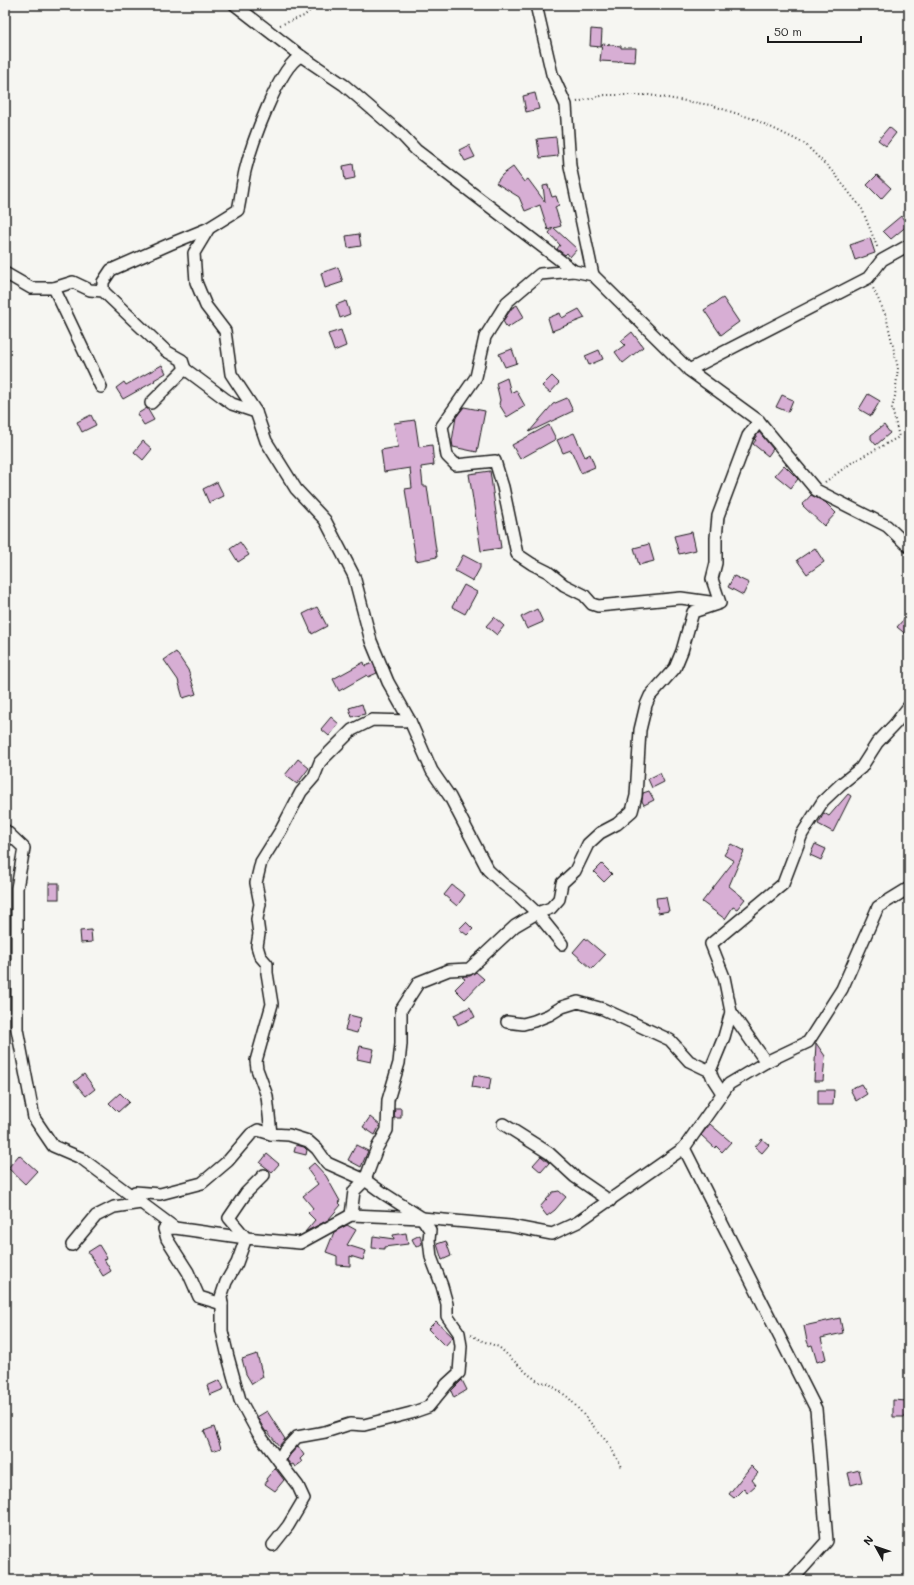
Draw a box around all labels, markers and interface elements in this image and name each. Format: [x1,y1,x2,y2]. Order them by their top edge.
scale bar [768,18,861,44]
text: 50 m [774,23,802,39]
north arrow [856,1527,896,1567]
text: N [860,1532,876,1548]

